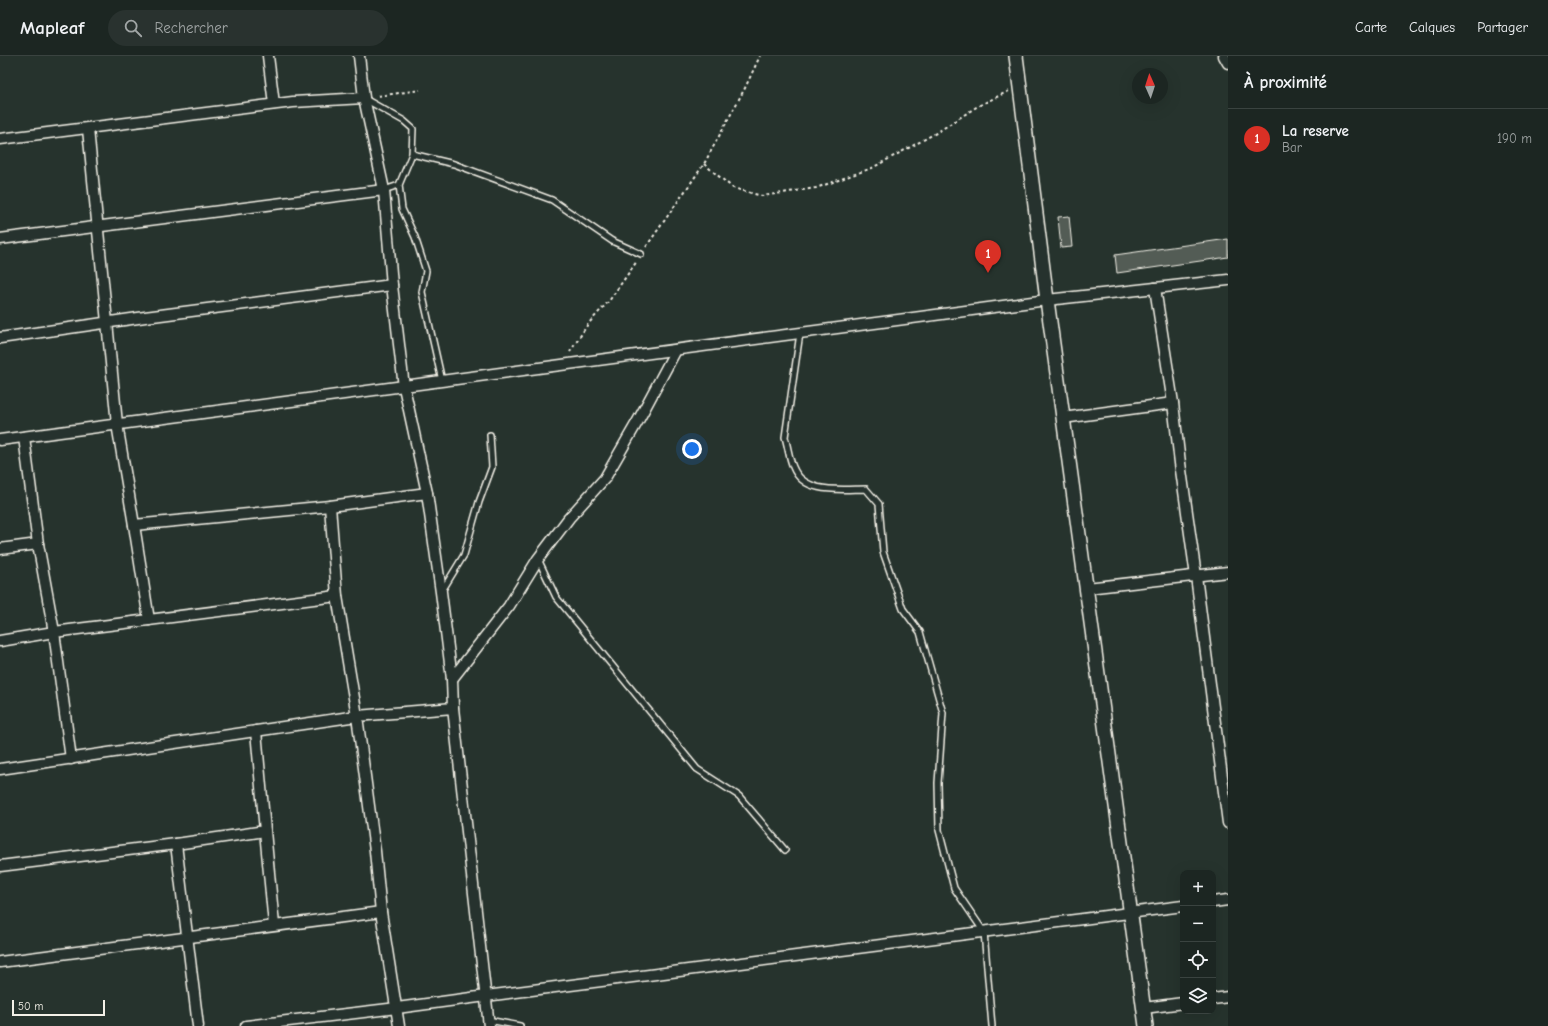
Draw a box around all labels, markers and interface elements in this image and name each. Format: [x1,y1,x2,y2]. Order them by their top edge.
search box [108,10,388,46]
text: Mapleaf [20,17,84,39]
icon: search [122,17,144,39]
text: Rechercher [154,19,228,37]
text: Carte [1355,19,1387,36]
text: Calques [1409,19,1455,36]
text: Partager [1477,19,1528,36]
north arrow [1132,68,1168,104]
text: À proximité [1244,73,1327,92]
text: La reserve [1282,122,1349,140]
text: 1 [1254,131,1260,146]
text: 190 m [1497,131,1532,146]
text: Bar [1282,140,1302,155]
pin: 1 [975,240,1001,273]
your location [682,439,702,459]
map controls [1180,870,1216,1014]
button: + [1180,870,1216,906]
button: − [1180,906,1216,942]
button: locate [1180,942,1216,978]
button: layers [1180,978,1216,1014]
scale bar [12,998,105,1017]
text: 50 m [18,1000,43,1013]

